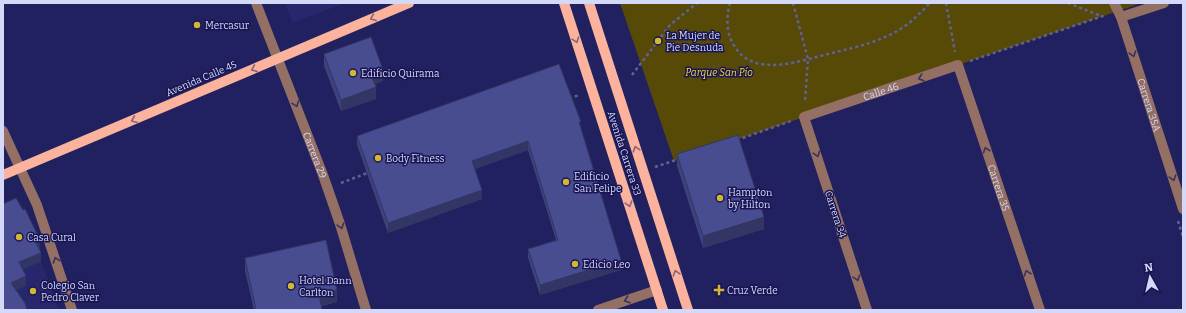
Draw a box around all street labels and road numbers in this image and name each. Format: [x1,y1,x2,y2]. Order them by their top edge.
street label: Avenida Calle 45 [164,59,239,99]
street label: Carrera 35A [1134,77,1163,134]
street label: Calle 46 [862,80,900,104]
street label: Avenida Carrera 33 [605,110,643,197]
street label: Carrera 29 [300,130,329,180]
street label: Carrera 35 [985,163,1011,213]
street label: Carrera 34 [822,189,848,240]

